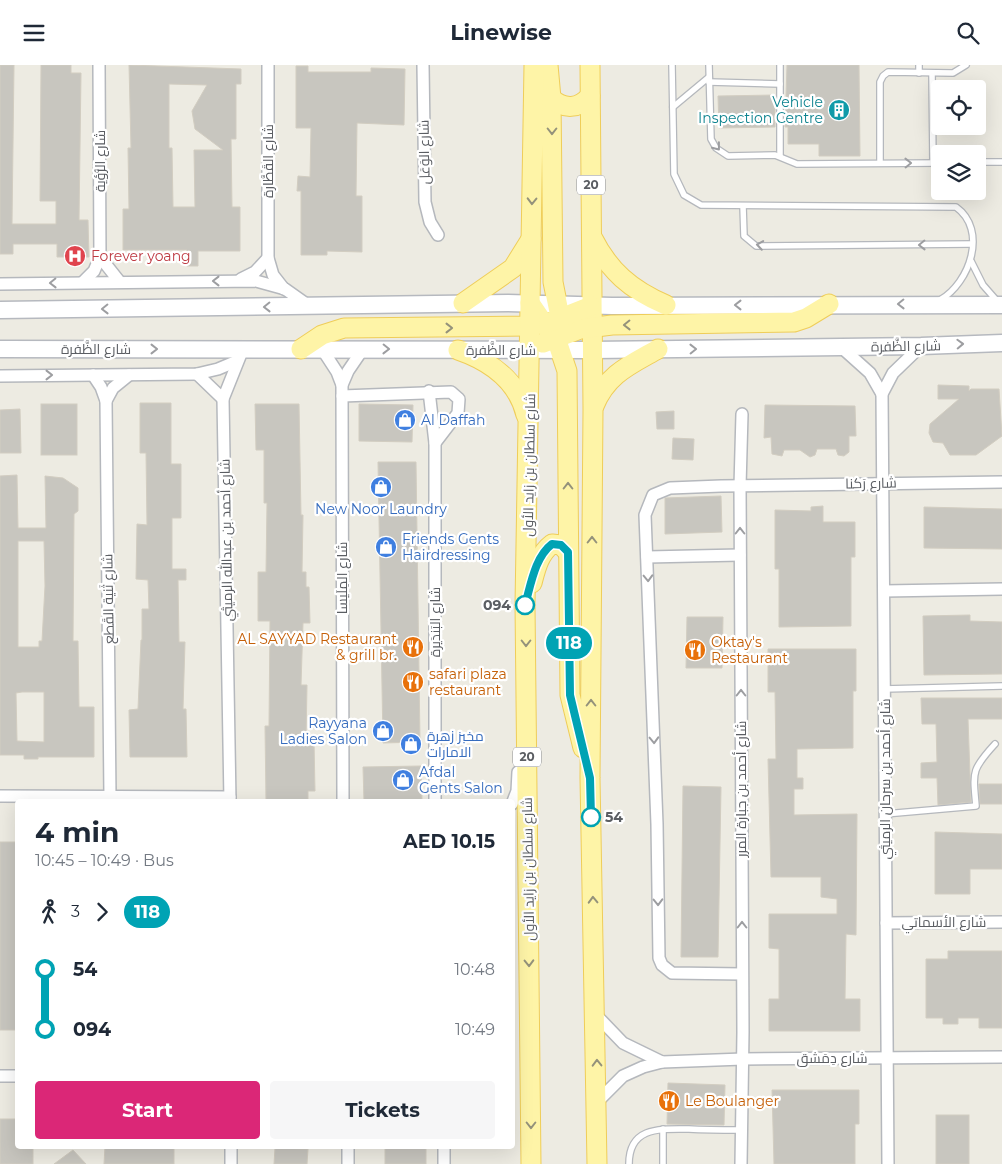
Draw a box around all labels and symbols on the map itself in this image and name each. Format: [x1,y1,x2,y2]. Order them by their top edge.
place label: Vehicle Inspection Centre [698,93,823,127]
building icon: Vehicle Inspection Centre [827,98,851,122]
street label: شارع الوَعَل [414,120,434,184]
street label: شارع القَطَّارة [259,124,277,198]
one-way arrow [547,128,557,135]
street label: شارع الرُّؤية [91,130,109,192]
one-way arrow [711,141,720,150]
one-way arrow [904,158,912,168]
road number: 20 [577,175,605,195]
one-way arrow [527,197,538,205]
one-way arrow [756,240,764,251]
one-way arrow [918,240,926,250]
hospital icon: Forever yoang [63,244,87,268]
place label: Forever yoang [91,247,191,265]
one-way arrow [211,276,219,286]
one-way arrow [49,278,56,288]
one-way arrow [897,299,904,309]
one-way arrow [734,300,742,310]
one-way arrow [263,302,271,312]
one-way arrow [101,304,108,314]
one-way arrow [623,320,630,330]
one-way arrow [445,323,453,333]
street label: شارع الظَّفرة [871,336,941,356]
one-way arrow [957,339,965,350]
street label: شارع الظَّفرة [61,340,131,358]
street label: شارع الظَّفرة [466,341,536,359]
one-way arrow [150,344,158,354]
one-way arrow [382,344,390,354]
one-way arrow [690,344,697,354]
one-way arrow [45,370,53,380]
street label: شارع سلطان بن زايد الأول [519,393,539,537]
shop icon: Al Daffah [393,408,417,432]
place label: Al Daffah [421,411,485,429]
street label: شارع أحمد بن عبدالله الرميثي [216,458,239,621]
street label: شارع رَكنا [845,474,897,492]
shop icon: New Noor Laundry [369,475,393,499]
one-way arrow [562,482,573,490]
place label: New Noor Laundry [315,500,447,518]
one-way arrow [735,526,745,534]
place label: Friends Gents Hairdressing [402,530,499,564]
shop icon: Friends Gents Hairdressing [374,535,398,559]
one-way arrow [587,536,597,544]
street label: شارع المِلَيسا [333,542,351,614]
street label: شارع ثَنية القَطع [98,554,118,644]
one-way arrow [643,574,653,582]
street label: شارع البَندَيرة [426,587,444,657]
marker: 094 [515,595,535,615]
place label: 094 [483,596,511,614]
line badge: 118 [540,627,598,659]
place label: AL SAYYAD Restaurant & grill br. [237,630,397,664]
place label: Oktay's Restaurant [711,633,788,667]
restaurant icon: AL SAYYAD Restaurant & grill br. [401,635,425,659]
restaurant icon: Oktay's Restaurant [683,638,707,662]
one-way arrow [521,640,531,647]
place label: safari plaza restaurant [429,665,507,699]
restaurant icon: safari plaza restaurant [401,670,425,694]
one-way arrow [736,689,746,696]
street label: شارع أحمد بن سرحان الرميثي [876,698,897,860]
one-way arrow [586,699,596,706]
place label: Rayyana Ladies Salon [279,714,367,748]
shop icon: Rayyana Ladies Salon [371,719,395,743]
street label: شارع أحمد بن جبارة المرر [732,721,750,858]
place label: مخبز زهرة الامارات [427,727,484,761]
shop icon: مخبز زهرة الامارات [399,732,423,756]
one-way arrow [649,736,659,744]
road number: 20 [513,747,541,767]
place label: Afdal Gents Salon [419,763,503,797]
shop icon: Afdal Gents Salon [391,768,415,792]
street label: شارع سلطان بن زايد الأول [518,797,538,941]
marker: 54 [581,807,601,827]
place label: 54 [605,808,623,826]
one-way arrow [588,896,598,904]
one-way arrow [653,899,663,907]
street label: شارع الأسماتي [902,913,986,934]
one-way arrow [737,921,747,929]
one-way arrow [524,960,534,967]
street label: شارع دِمَشق [796,1049,868,1067]
one-way arrow [592,1059,602,1066]
restaurant icon: Le Boulanger [657,1089,681,1113]
place label: Le Boulanger [685,1092,780,1110]
one-way arrow [526,1122,536,1130]

